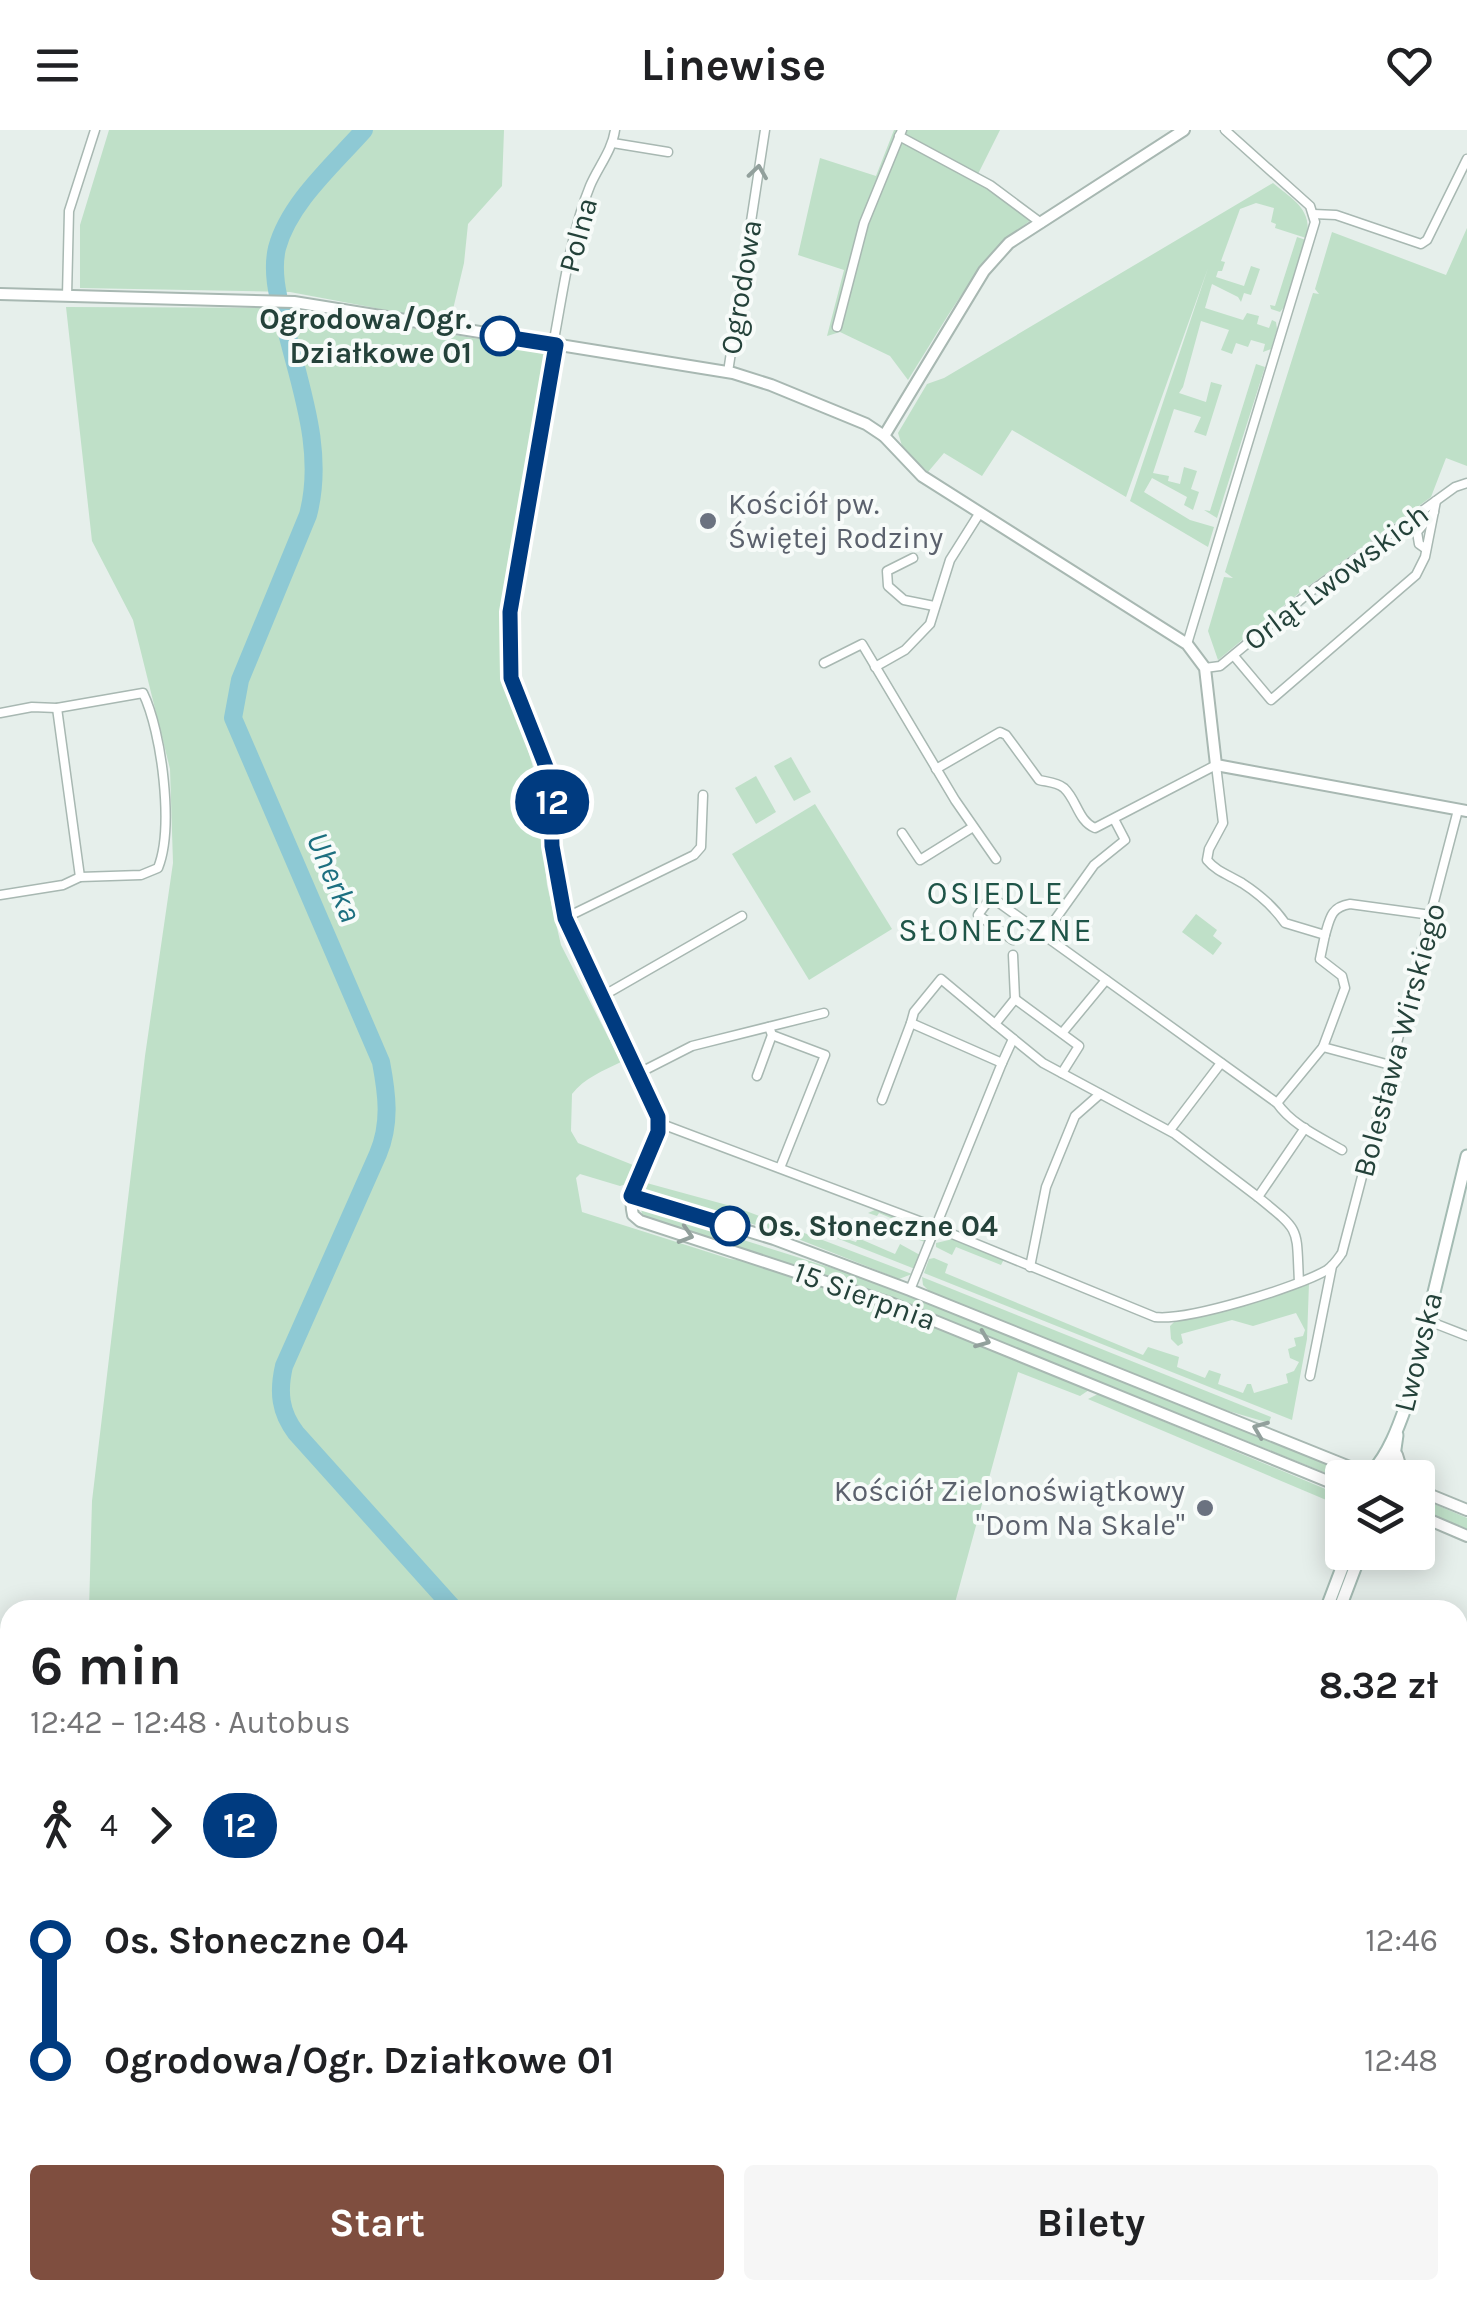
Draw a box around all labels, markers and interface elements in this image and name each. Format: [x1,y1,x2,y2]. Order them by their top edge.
icon: menu [30,38,85,93]
icon: heart [1382,38,1437,93]
text: Linewise [641,39,826,91]
one-way arrow [747,164,768,181]
street label: Polna [551,194,605,276]
street label: Ogrodowa [713,217,769,357]
place label: Ogrodowa/Ogr. Działkowe 01 [259,301,472,371]
marker: Ogrodowa/Ogr. Działkowe 01 [481,317,519,355]
place label: Kościół pw. Świętej Rodziny [728,486,943,556]
street label: Orląt Lwowskich [1237,496,1435,658]
marker: Kościół pw. Świętej Rodziny [697,510,719,532]
line badge: 12 [507,770,597,834]
text: 12 [535,782,569,823]
water label: Uherka [299,826,369,928]
district label: OSIEDLE SŁONECZNE [898,875,1094,949]
street label: Bolesława Wirskiego [1345,899,1453,1181]
marker: Os. Słoneczne 04 [711,1207,749,1245]
place label: Os. Słoneczne 04 [758,1208,998,1244]
one-way arrow [677,1224,694,1244]
street label: 15 Sierpnia [789,1254,941,1338]
street label: Lwowska [1386,1288,1450,1416]
one-way arrow [973,1328,991,1348]
one-way arrow [1252,1421,1270,1441]
map controls [1325,1460,1435,1570]
button: layers [1325,1460,1435,1570]
place label: Kościół Zielonoświątkowy "Dom Na Skale" [834,1473,1185,1543]
marker: Kościół Zielonoświątkowy "Dom Na Skale" [1194,1497,1216,1519]
text: 6 min [30,1634,182,1698]
text: 8.32 zł [1319,1663,1438,1708]
text: 12:42 – 12:48 · Autobus [30,1704,351,1741]
icon: walk [30,1798,85,1853]
icon: forward [133,1798,188,1853]
text: 12 [223,1805,257,1846]
text: 4 [100,1807,118,1844]
text: Os. Słoneczne 04 [104,1918,408,1963]
text: 12:46 [1365,1922,1438,1959]
text: Ogrodowa/Ogr. Działkowe 01 [104,2038,614,2083]
text: 12:48 [1364,2042,1438,2079]
button: Start [30,2165,724,2280]
button: Bilety [744,2165,1438,2280]

